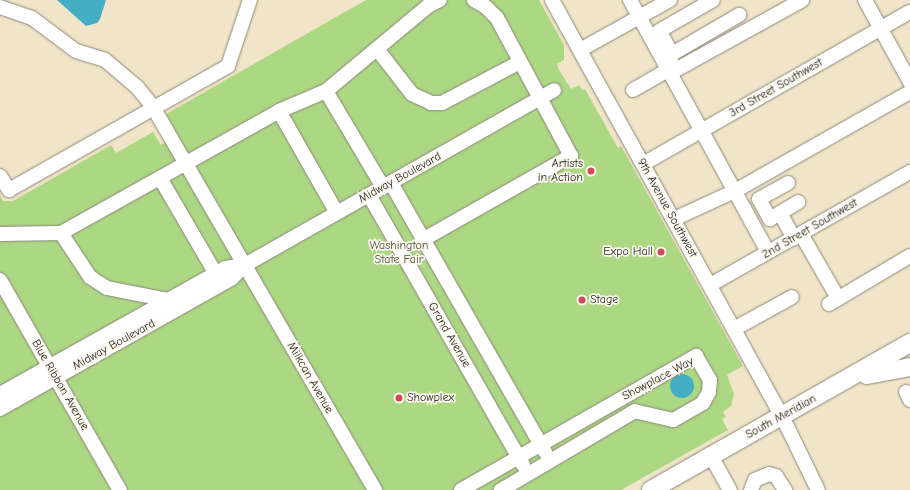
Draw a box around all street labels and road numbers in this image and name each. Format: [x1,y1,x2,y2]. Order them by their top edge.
street label: 3rd Street Southwest [727,55,825,121]
street label: Midway Boulevard [356,149,444,207]
street label: 9th Avenue Southwest [634,156,700,260]
street label: 2nd Street Southwest [760,196,860,262]
street label: Grand Avenue [425,300,473,370]
street label: Midway Boulevard [70,316,158,374]
street label: Blue Ribbon Avenue [28,337,92,433]
street label: Milkcan Avenue [284,340,336,416]
street label: Showplace Way [620,354,696,404]
street label: South Meridian [743,392,819,442]

